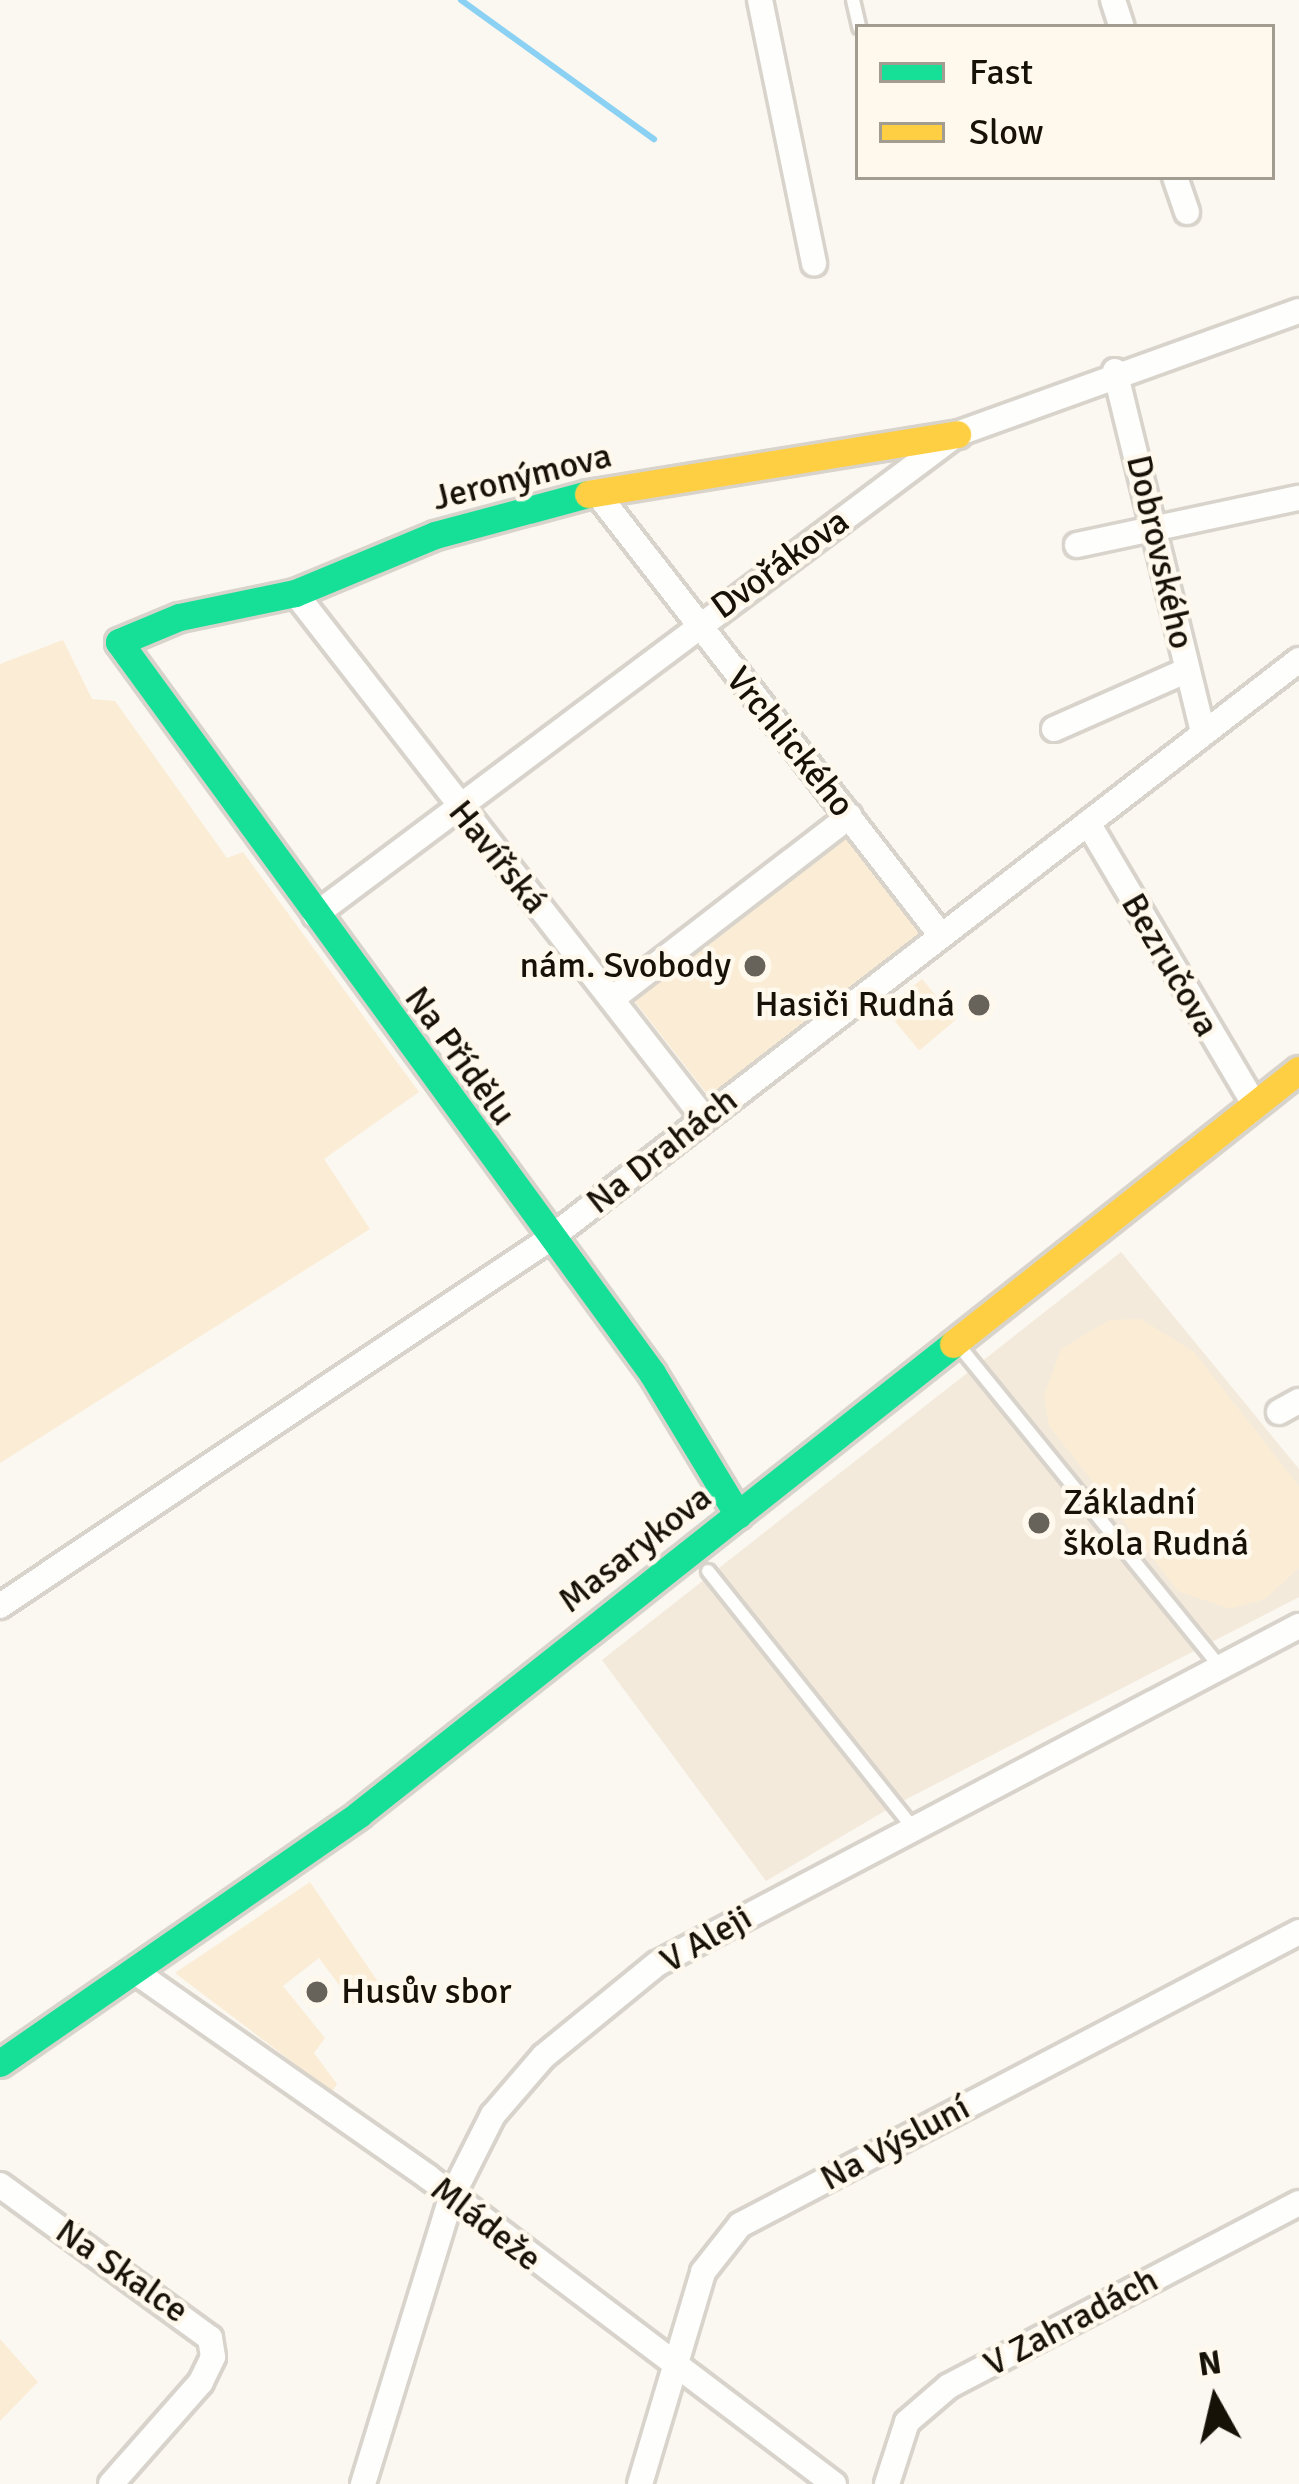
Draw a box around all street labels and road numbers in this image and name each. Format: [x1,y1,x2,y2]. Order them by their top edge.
street label: Jeronýmova [428,434,616,520]
street label: Dobrovského [1117,451,1203,653]
street label: Dvořákova [703,500,857,628]
street label: Vrchlického [717,659,863,825]
street label: Havířská [439,792,557,922]
street label: Bezručova [1112,886,1228,1044]
street label: Na Přídělu [395,978,525,1134]
street label: Na Drahách [578,1079,746,1223]
street label: Masarykova [550,1476,720,1622]
street label: V Aleji [653,1896,759,1982]
street label: Na Výsluní [813,2086,977,2200]
street label: Mládeže [422,2167,550,2281]
street label: Na Skalce [47,2210,197,2332]
street label: V Zahradách [977,2258,1165,2386]

